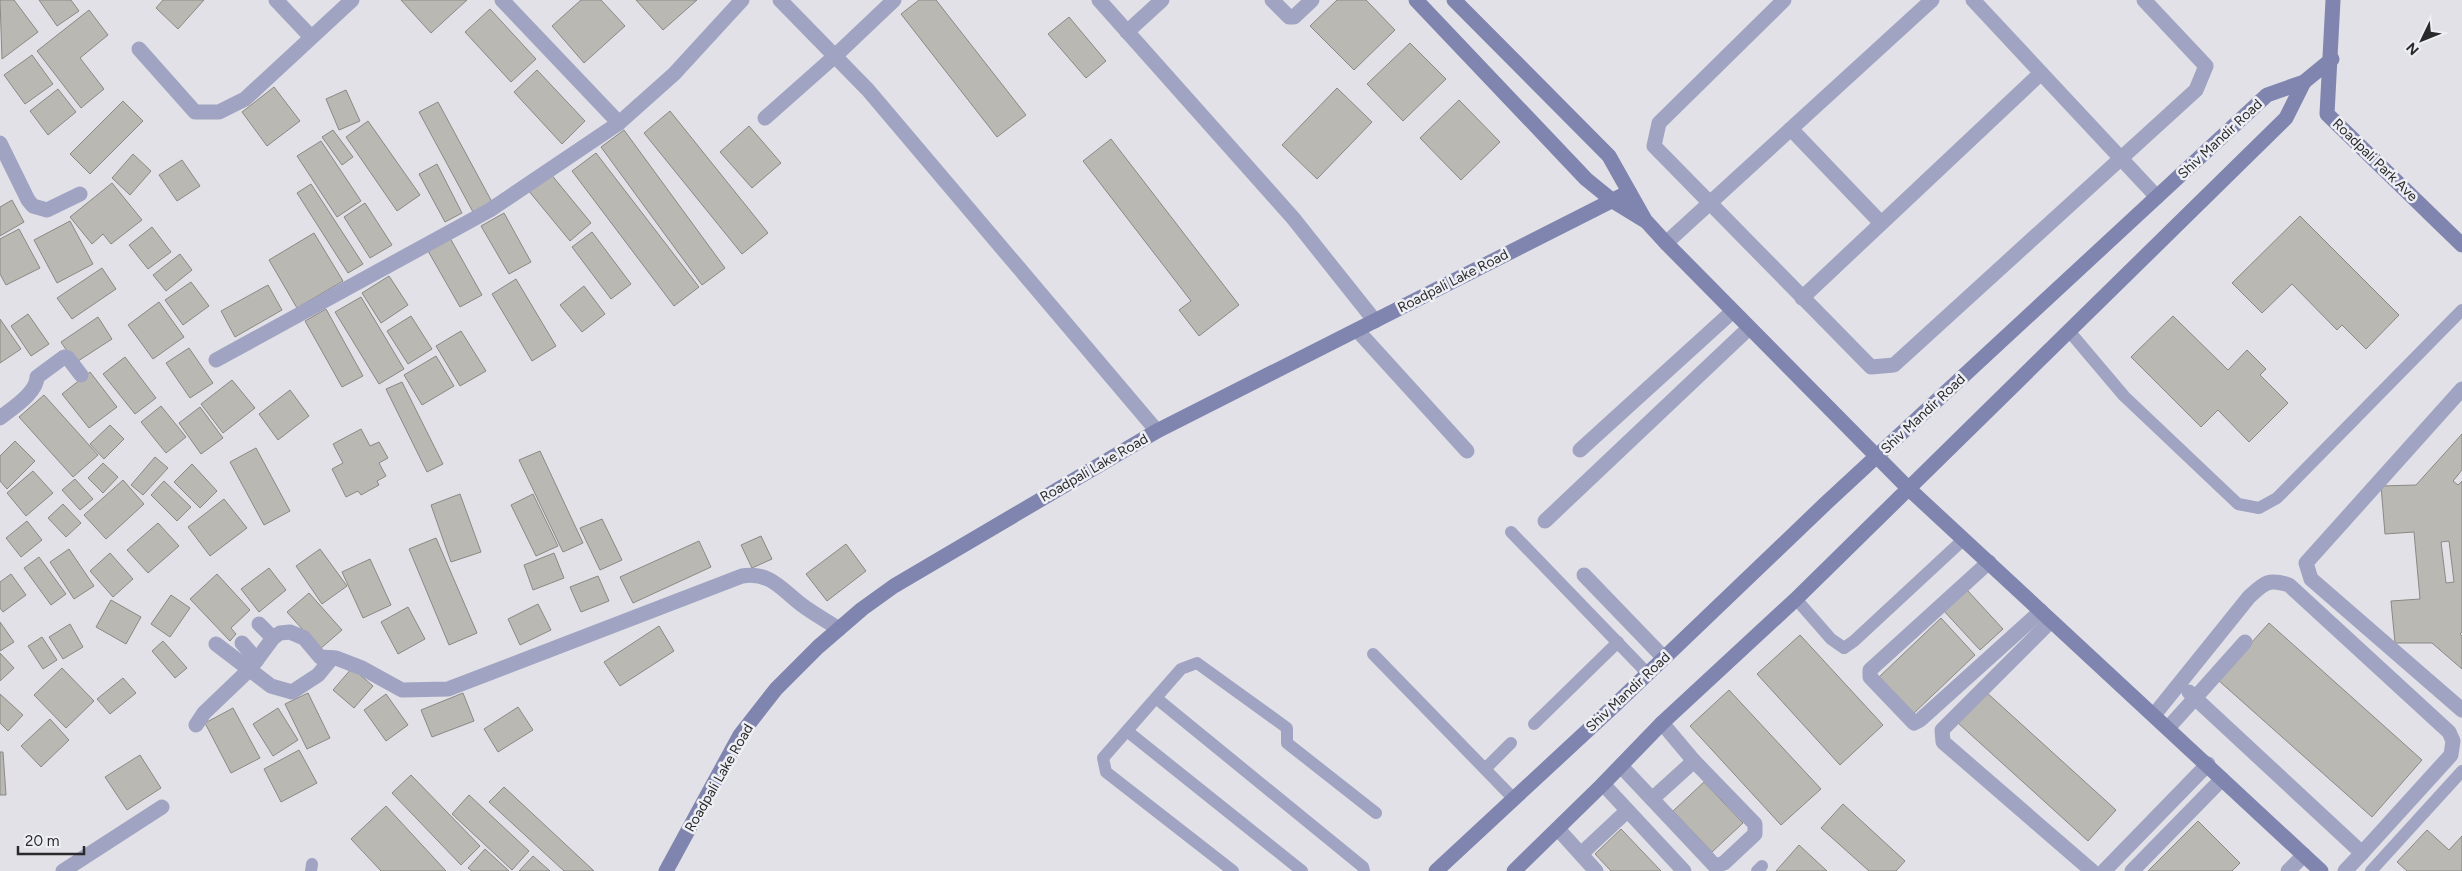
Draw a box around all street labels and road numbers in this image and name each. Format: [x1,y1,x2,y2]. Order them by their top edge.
street label: Shiv Mandir Road [2174,96,2266,182]
street label: Roadpali Park Ave [2329,115,2421,205]
street label: Roadpali Lake Road [1395,246,1511,316]
street label: Shiv Mandir Road [1877,371,1969,457]
street label: Roadpali Lake Road [1037,430,1151,506]
street label: Shiv Mandir Road [1582,649,1674,735]
street label: Roadpali Lake Road [681,721,757,835]

